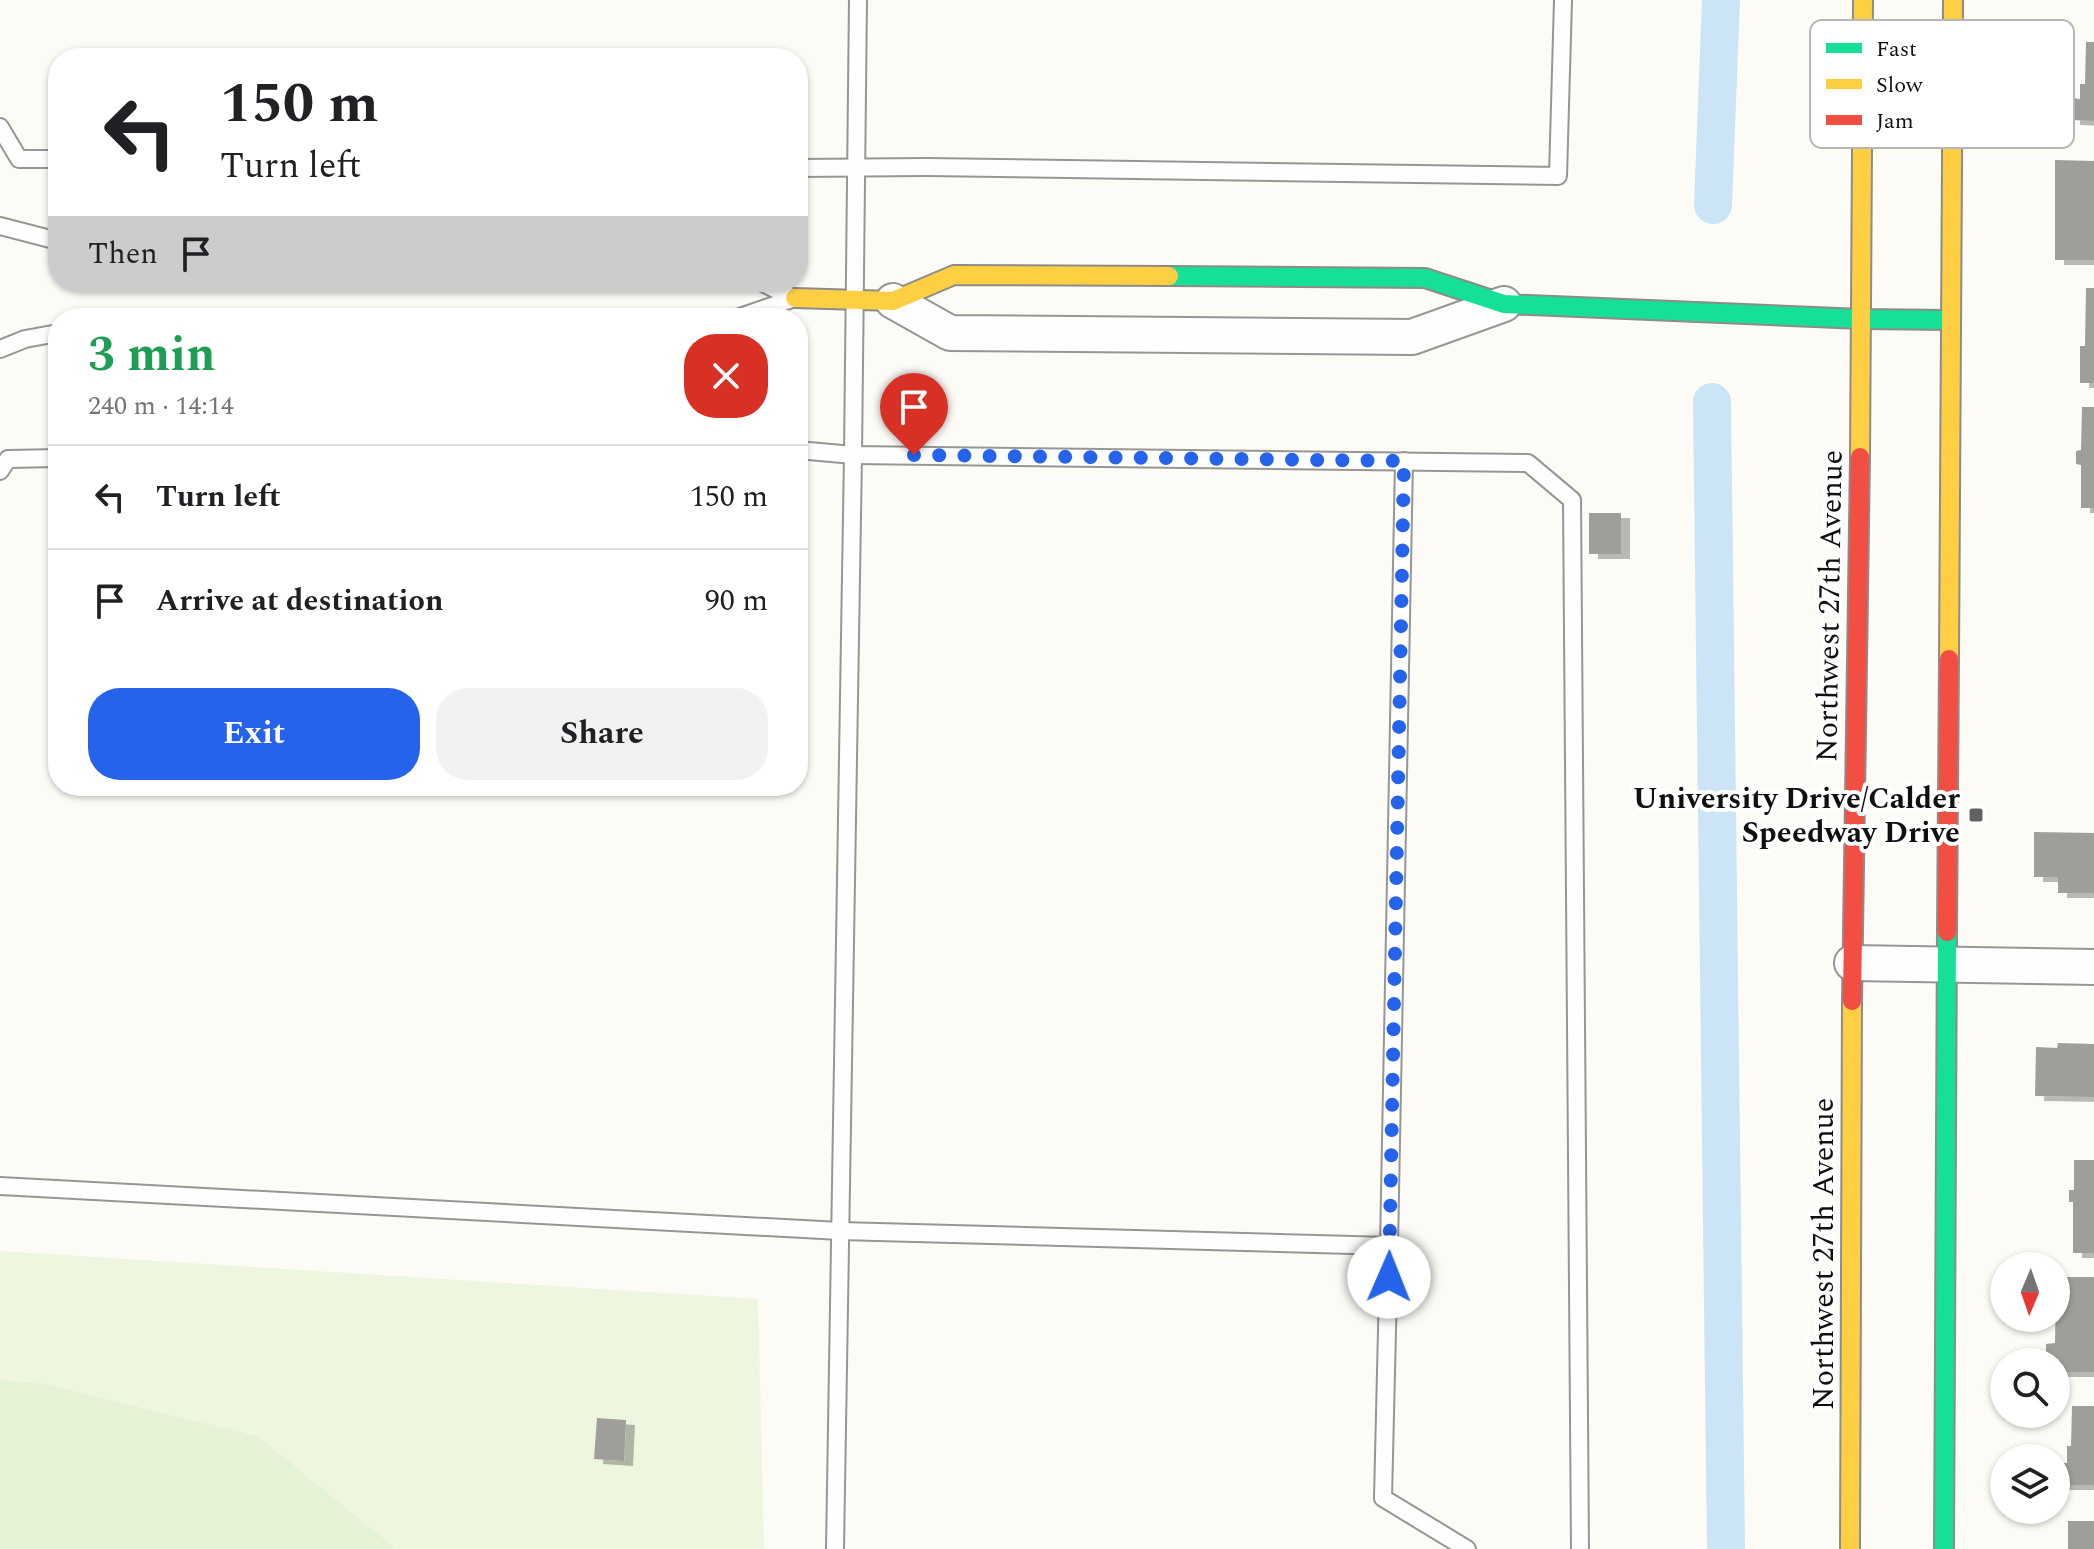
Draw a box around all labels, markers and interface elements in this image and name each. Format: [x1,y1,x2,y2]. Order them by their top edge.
legend [1810,20,2074,148]
text: Fast [1876,33,1917,66]
text: 150 m [220,62,379,147]
text: Slow [1876,69,1924,102]
icon: left [88,80,192,184]
text: Jam [1876,105,1914,138]
text: Turn left [220,139,361,194]
text: Then [88,231,158,277]
icon: arrive [174,232,218,276]
text: 3 min [88,319,216,392]
button: close [684,334,768,418]
pin [880,373,948,455]
icon: arrive [892,385,936,429]
text: 240 m · 14:14 [88,386,234,426]
street label: Northwest 27th Avenue [1804,449,1856,763]
text: Turn left [156,474,281,520]
text: 150 m [690,474,768,520]
icon: left [88,475,132,519]
text: Arrive at destination [156,578,443,624]
text: 90 m [705,578,768,624]
icon: arrive [88,579,132,623]
button: Exit [88,688,420,780]
button: Share [436,688,768,780]
place label: University Drive/Calder Speedway Drive [1633,776,1960,856]
marker: University Drive/Calder Speedway Drive [1967,806,1985,824]
street label: Northwest 27th Avenue [1801,1098,1847,1410]
position arrow [1347,1235,1431,1319]
north arrow [1990,1252,2070,1332]
map controls [1990,1252,2070,1524]
button: search [1990,1348,2070,1428]
button: layers [1990,1444,2070,1524]

